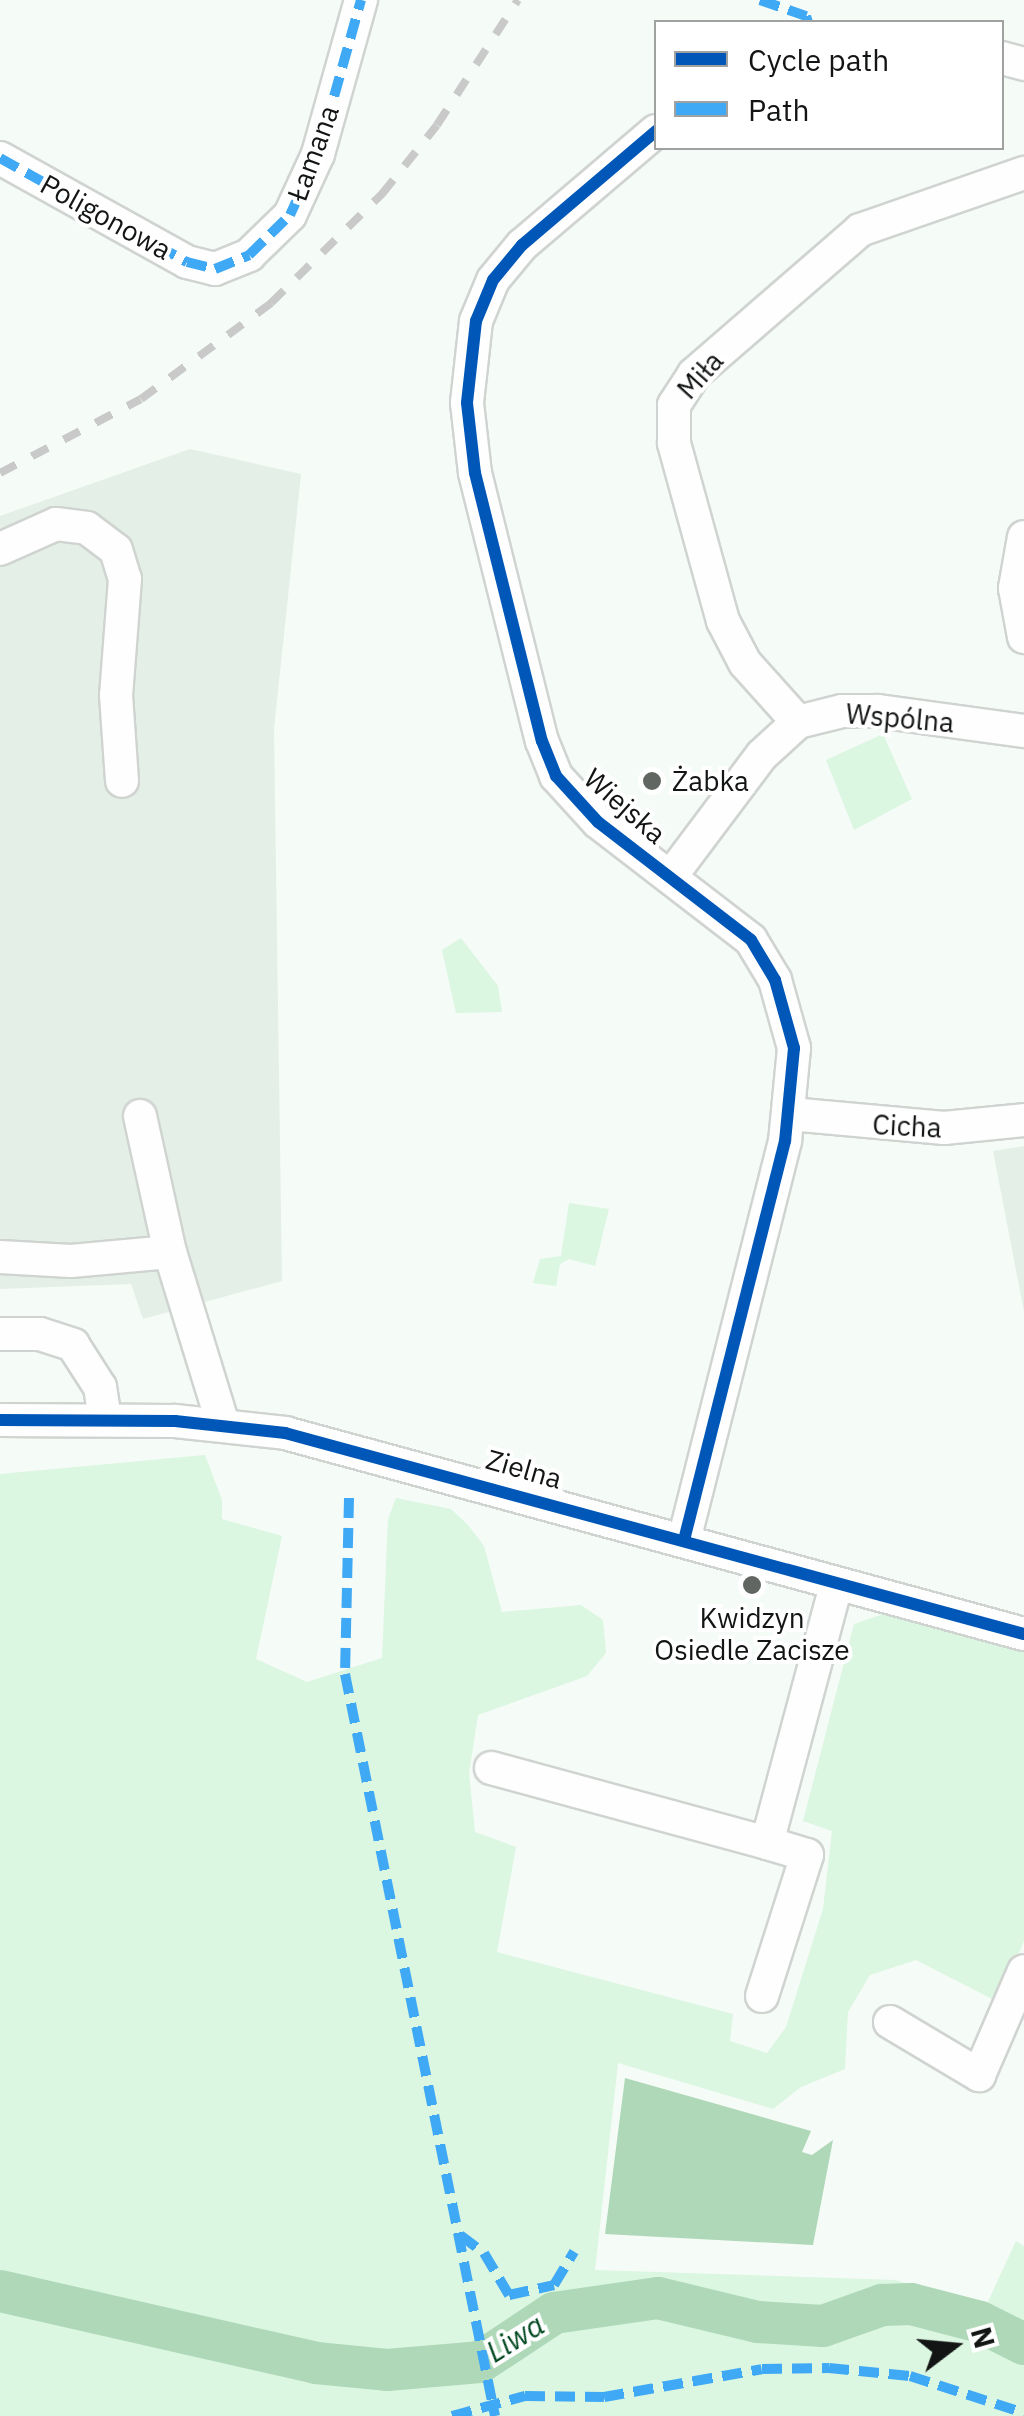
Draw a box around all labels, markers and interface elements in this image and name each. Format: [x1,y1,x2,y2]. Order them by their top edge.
legend [654,20,1004,150]
text: Cycle path [748,40,889,79]
text: Path [748,90,809,129]
street label: Łamana [280,101,346,205]
street label: Poligonowa [35,167,177,267]
street label: Miła [670,344,730,406]
street label: Wspólna [844,697,956,739]
street label: Wiejska [577,761,673,851]
place label: Żabka [672,764,749,798]
marker: Żabka [641,770,663,792]
street label: Cicha [872,1107,942,1145]
street label: Zielna [482,1442,566,1496]
marker: Kwidzyn Osiedle Zacisze [741,1574,763,1596]
place label: Kwidzyn Osiedle Zacisze [654,1601,850,1667]
north arrow [904,2296,1004,2396]
water label: Liwa [479,2306,551,2370]
text: N [963,2323,1004,2352]

